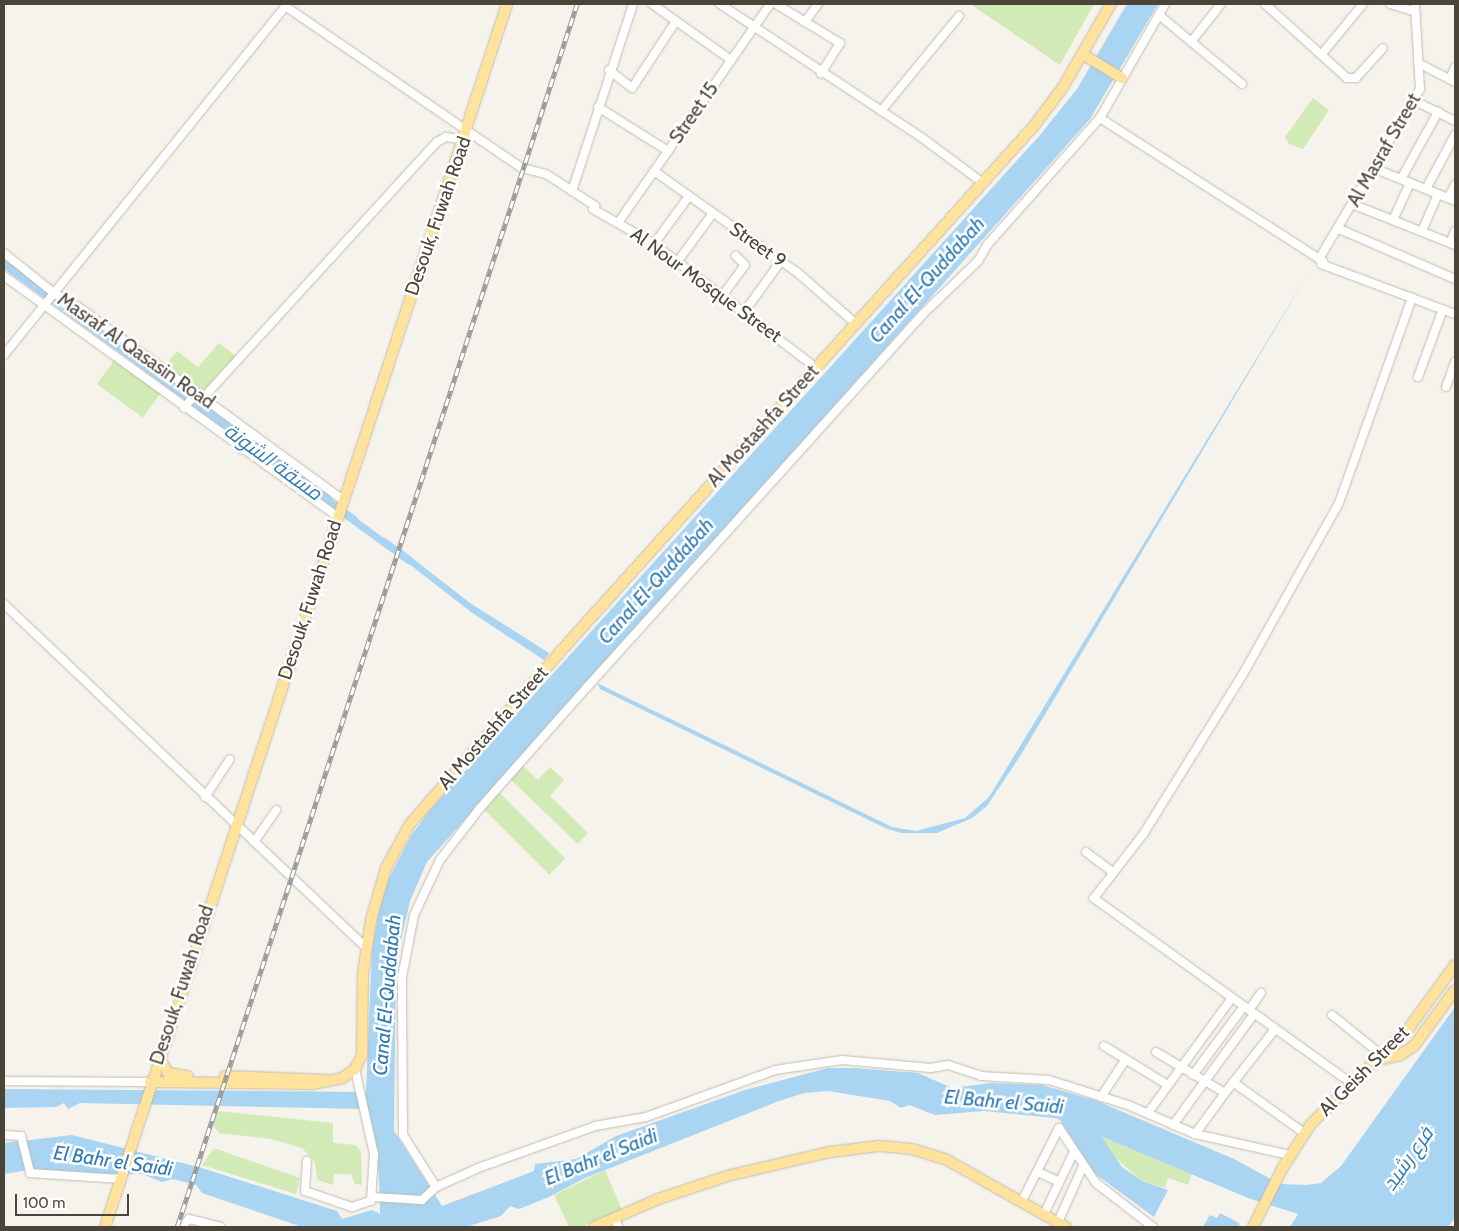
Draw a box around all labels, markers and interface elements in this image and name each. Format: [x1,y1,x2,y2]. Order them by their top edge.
street label: Street 15 [665,78,723,148]
street label: Al Masraf Street [1342,89,1426,211]
street label: Desouk, Fuwah Road [400,134,476,298]
water label: Canal El-Quddabah [864,212,990,348]
street label: Street 9 [725,217,791,273]
street label: Al Nour Mosque Street [626,223,786,347]
street label: Masraf Al Qasasin Road [53,288,219,414]
street label: Al Mostashfa Street [702,360,824,492]
water label: مسقة الشونة [219,419,327,505]
water label: Canal El-Quddabah [593,513,719,649]
street label: Desouk, Fuwah Road [273,517,347,683]
street label: Al Mostashfa Street [433,662,553,794]
street label: Desouk, Fuwah Road [145,902,219,1068]
water label: Canal El-Quddabah [368,914,406,1076]
street label: Al Geish Street [1314,1021,1414,1121]
water label: El Bahr el Saidi [943,1085,1065,1119]
water label: El Bahr el Saidi [541,1123,661,1191]
water label: فرع رشيد [1378,1123,1438,1195]
water label: El Bahr el Saidi [52,1141,174,1181]
scale bar [18,1184,131,1216]
text: 100 m [23,1194,65,1212]

